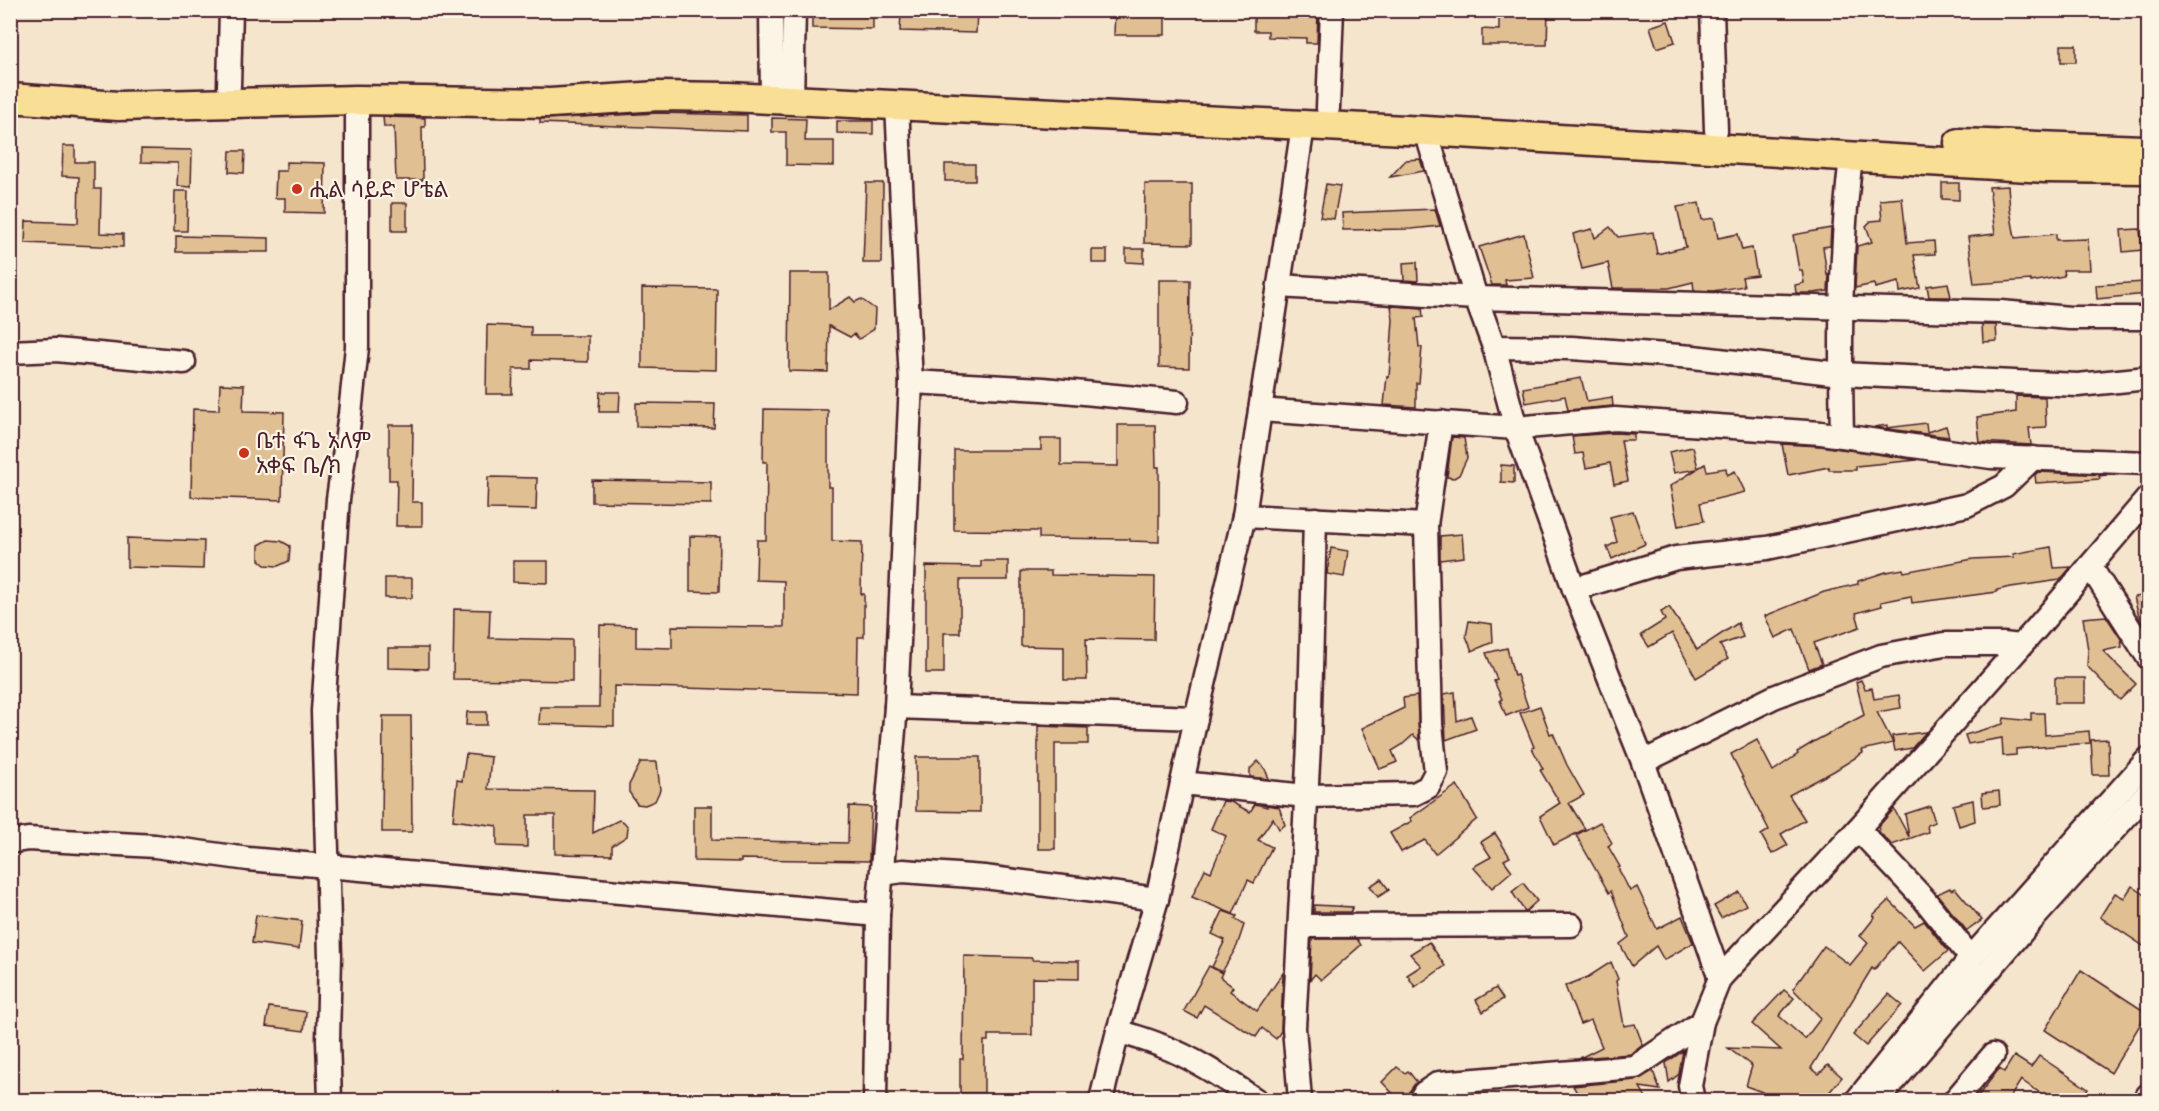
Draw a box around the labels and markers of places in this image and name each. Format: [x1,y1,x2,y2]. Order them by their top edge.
place label: ሒል ሳይድ ሆቴል [309,175,449,204]
marker: ሒል ሳይድ ሆቴል [290,182,304,196]
place label: ቤተ ፋጌ አለም አቀፍ ቤ/ክ [256,426,371,480]
marker: ቤተ ፋጌ አለም አቀፍ ቤ/ክ [237,446,251,460]

